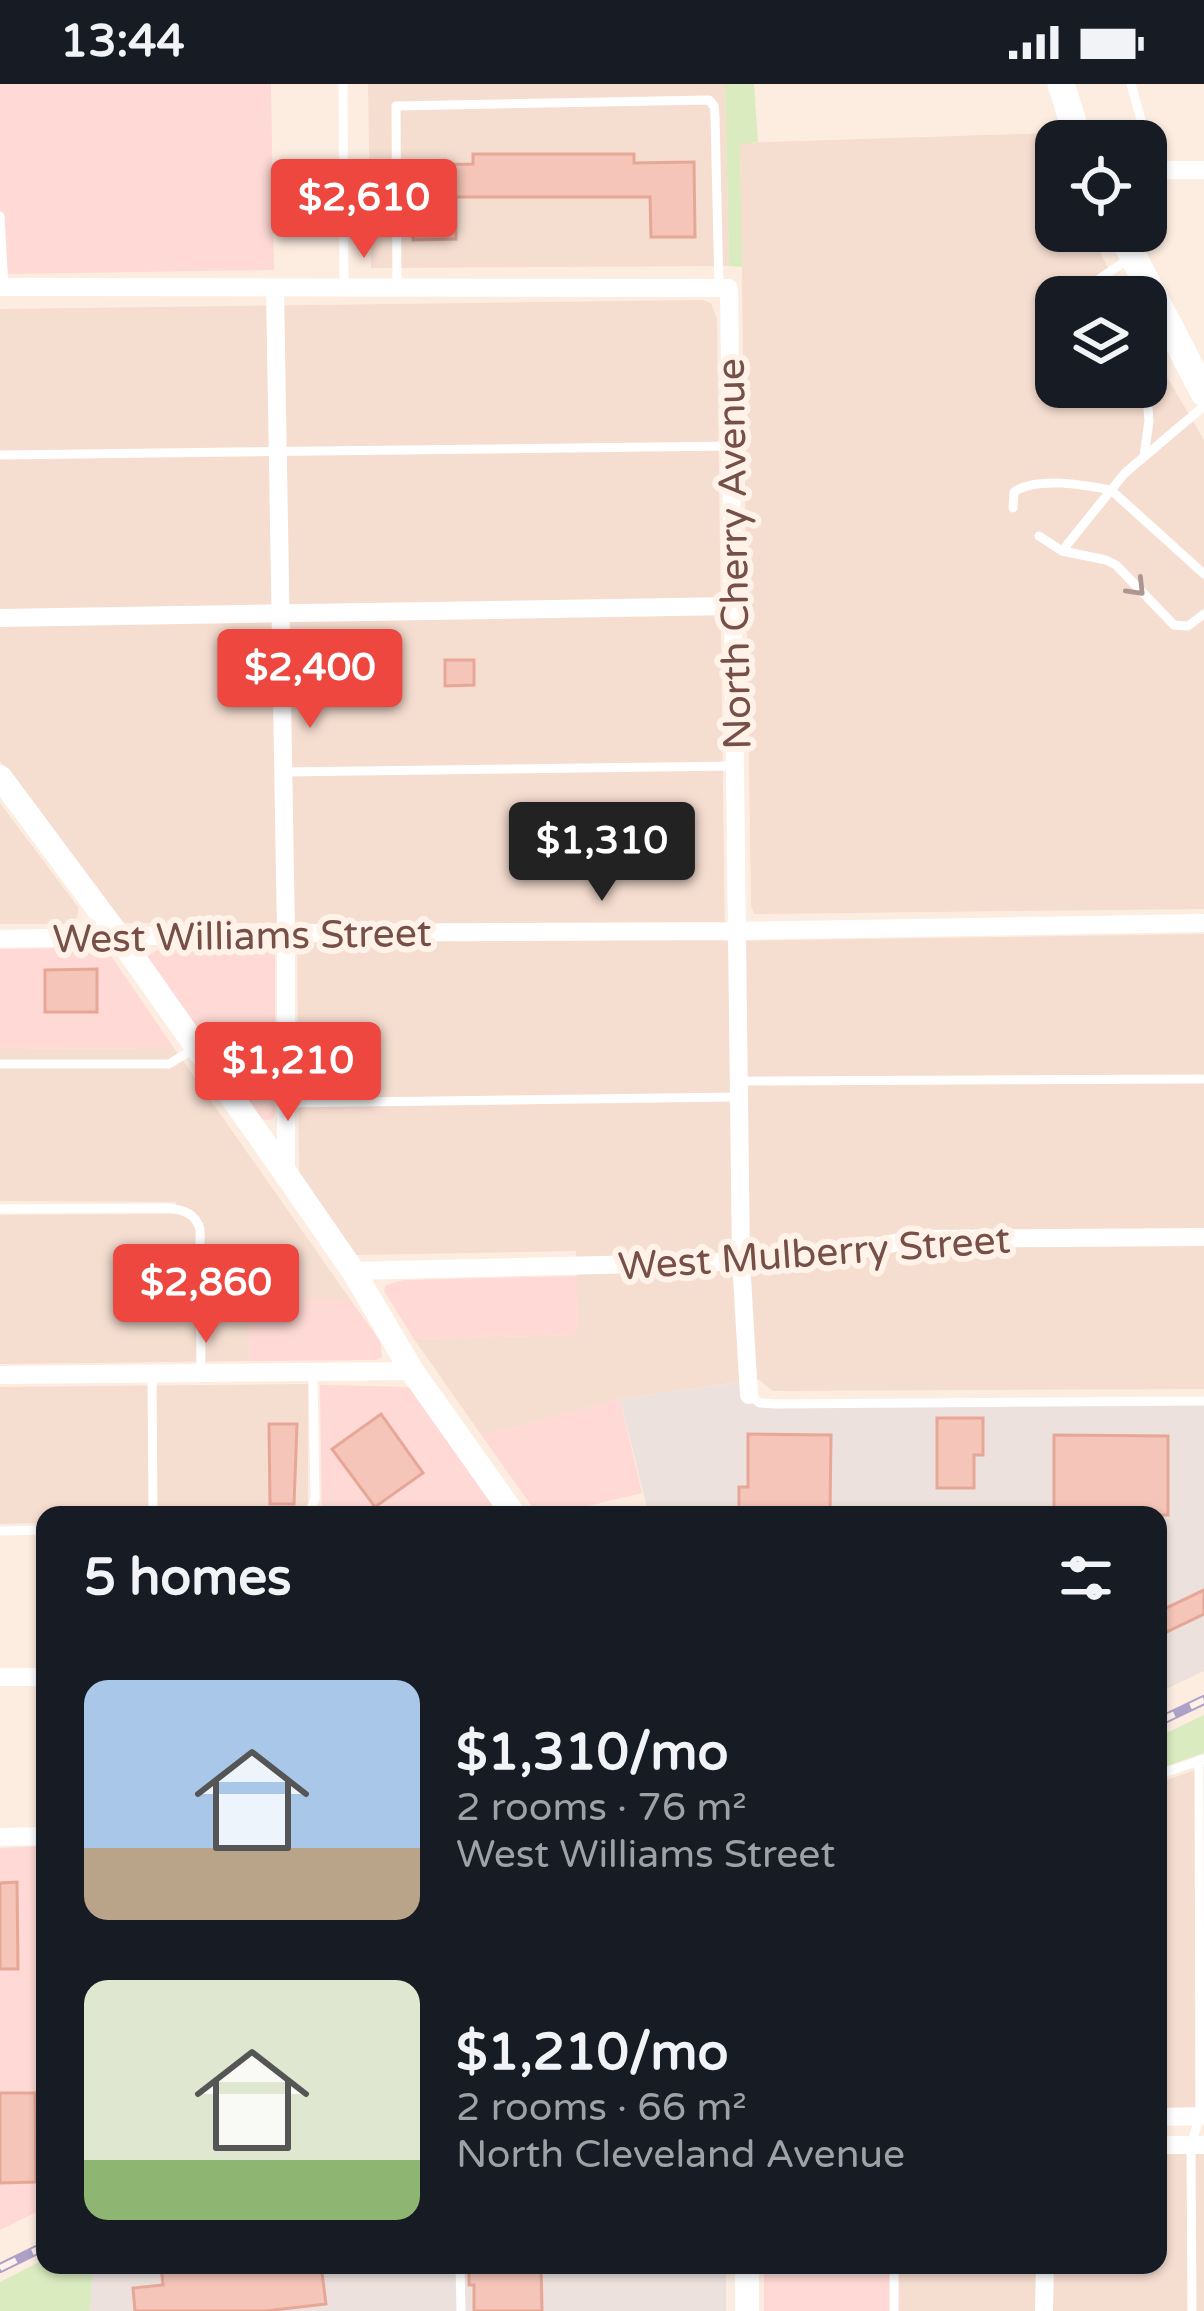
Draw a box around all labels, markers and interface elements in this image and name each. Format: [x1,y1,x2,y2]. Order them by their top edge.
text: 13:44 [60,15,185,69]
map controls [1035,120,1167,408]
button: locate [1035,120,1167,252]
pin: $2,610 [266,159,462,261]
text: $2,610 [298,174,430,221]
button: layers [1035,276,1167,408]
street label: North Cherry Avenue [708,358,761,750]
one-way arrow [1123,574,1145,596]
pin: $2,400 [212,629,408,731]
text: $2,400 [244,644,376,691]
pin: $1,310 [504,802,700,904]
text: $1,310 [536,817,668,864]
street label: West Williams Street [52,910,432,963]
pin: $1,210 [190,1022,386,1124]
text: $1,210 [222,1037,354,1084]
street label: West Mulberry Street [616,1216,1012,1291]
pin: $2,860 [108,1244,304,1346]
text: $2,860 [140,1259,272,1306]
icon: filters [1053,1545,1119,1611]
text: 5 homes [84,1547,292,1609]
text: $1,310/mo [456,1722,728,1784]
icon: home [180,1728,324,1872]
text: 2 rooms · 76 m² [456,1784,747,1831]
text: West Williams Street [456,1831,835,1878]
text: $1,210/mo [456,2022,728,2084]
icon: home [180,2028,324,2172]
text: 2 rooms · 66 m² [456,2084,747,2131]
text: North Cleveland Avenue [456,2131,905,2178]

